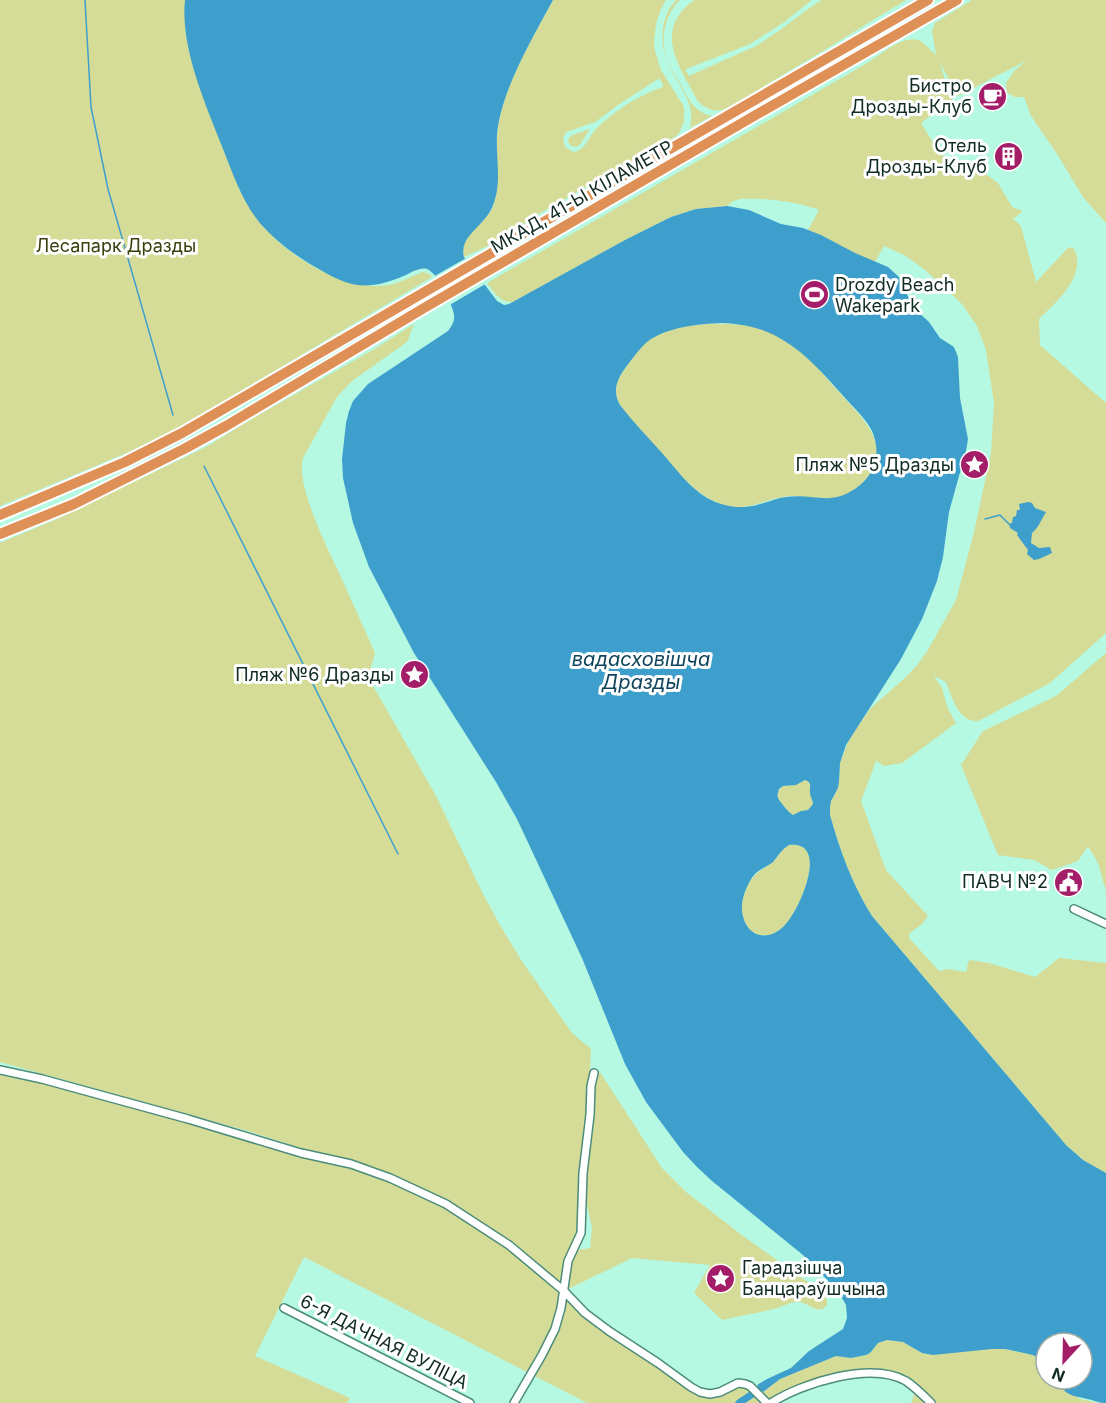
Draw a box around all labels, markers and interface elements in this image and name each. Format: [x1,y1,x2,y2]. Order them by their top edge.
place label: Бистро Дрозды-Клуб [851,75,972,117]
cafe icon: Бистро Дрозды-Клуб [977,80,1009,112]
place label: Отель Дрозды-Клуб [866,135,987,177]
street label: МКАД, 41-Ы КІЛАМЕТР [487,136,676,257]
building icon: Отель Дрозды-Клуб [992,140,1024,172]
park label: Лесапарк Дразды [36,235,196,256]
place label: Drozdy Beach Wakepark [835,274,954,316]
sports icon: Drozdy Beach Wakepark [798,279,830,311]
place icon: Пляж №5 Дразды [959,449,991,481]
place label: Пляж №5 Дразды [795,454,954,475]
water label: вадасховішча Дразды [572,647,710,694]
place icon: Пляж №6 Дразды [399,659,431,691]
place label: Пляж №6 Дразды [235,664,394,685]
public building icon: ПАВЧ №2 [1053,866,1085,898]
place label: ПАВЧ №2 [962,871,1048,892]
place label: Гарадзішча Банцараўшчына [742,1257,886,1299]
place icon: Гарадзішча Банцараўшчына [705,1262,737,1294]
street label: 6-Я ДАЧНАЯ ВУЛІЦА [297,1290,471,1393]
north arrow [1034,1331,1094,1391]
text: N [1049,1363,1068,1386]

